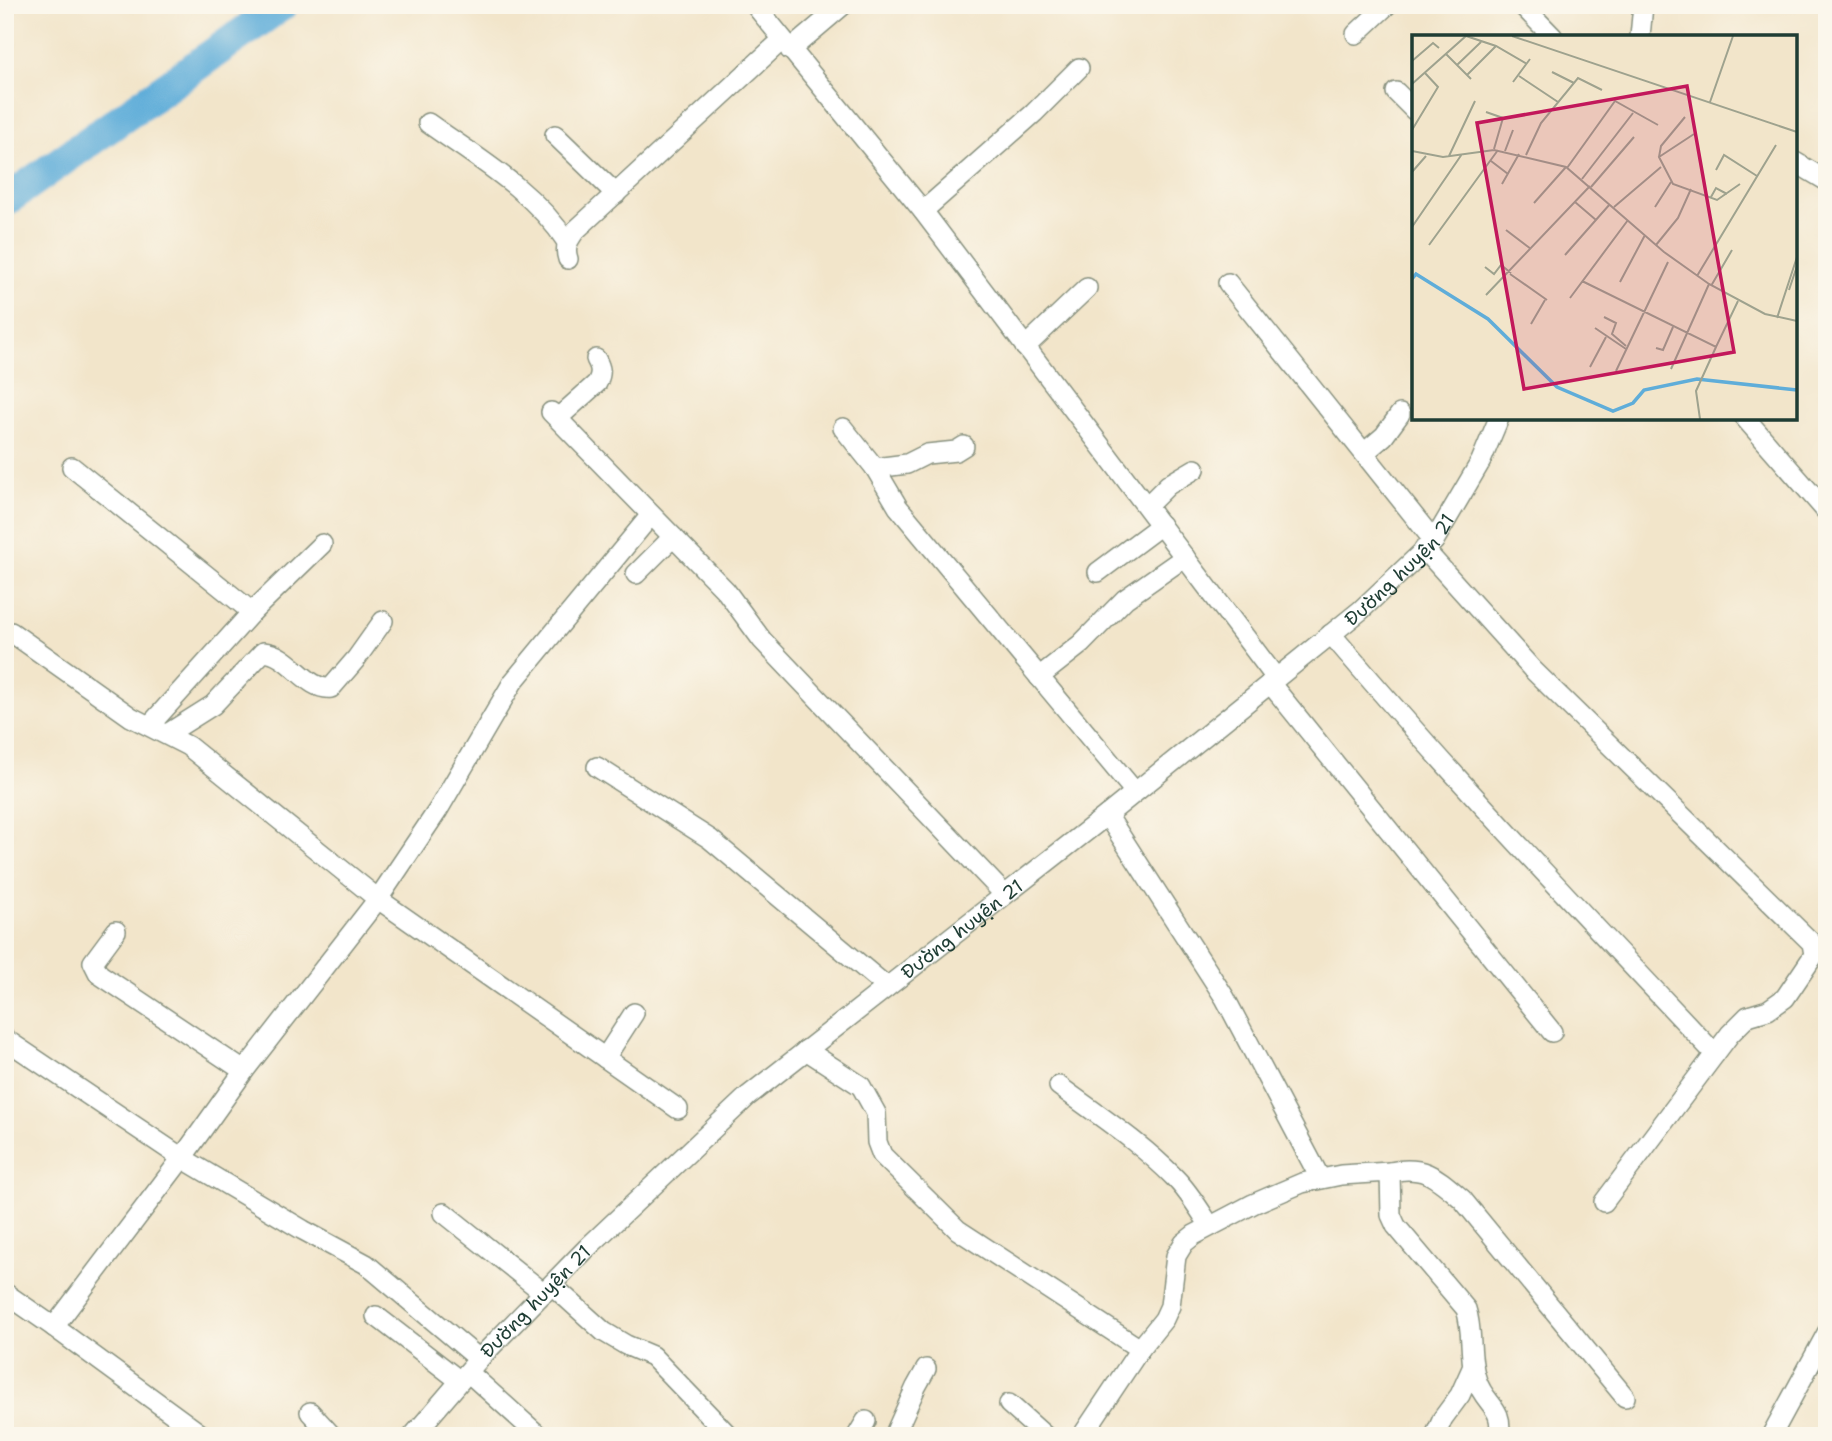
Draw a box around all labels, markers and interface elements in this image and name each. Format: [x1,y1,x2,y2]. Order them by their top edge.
inset map [1412,35,1797,420]
street label: Đường huyện 21 [1339,509,1460,631]
street label: Đường huyện 21 [895,873,1028,984]
street label: Đường huyện 21 [474,1239,596,1363]

